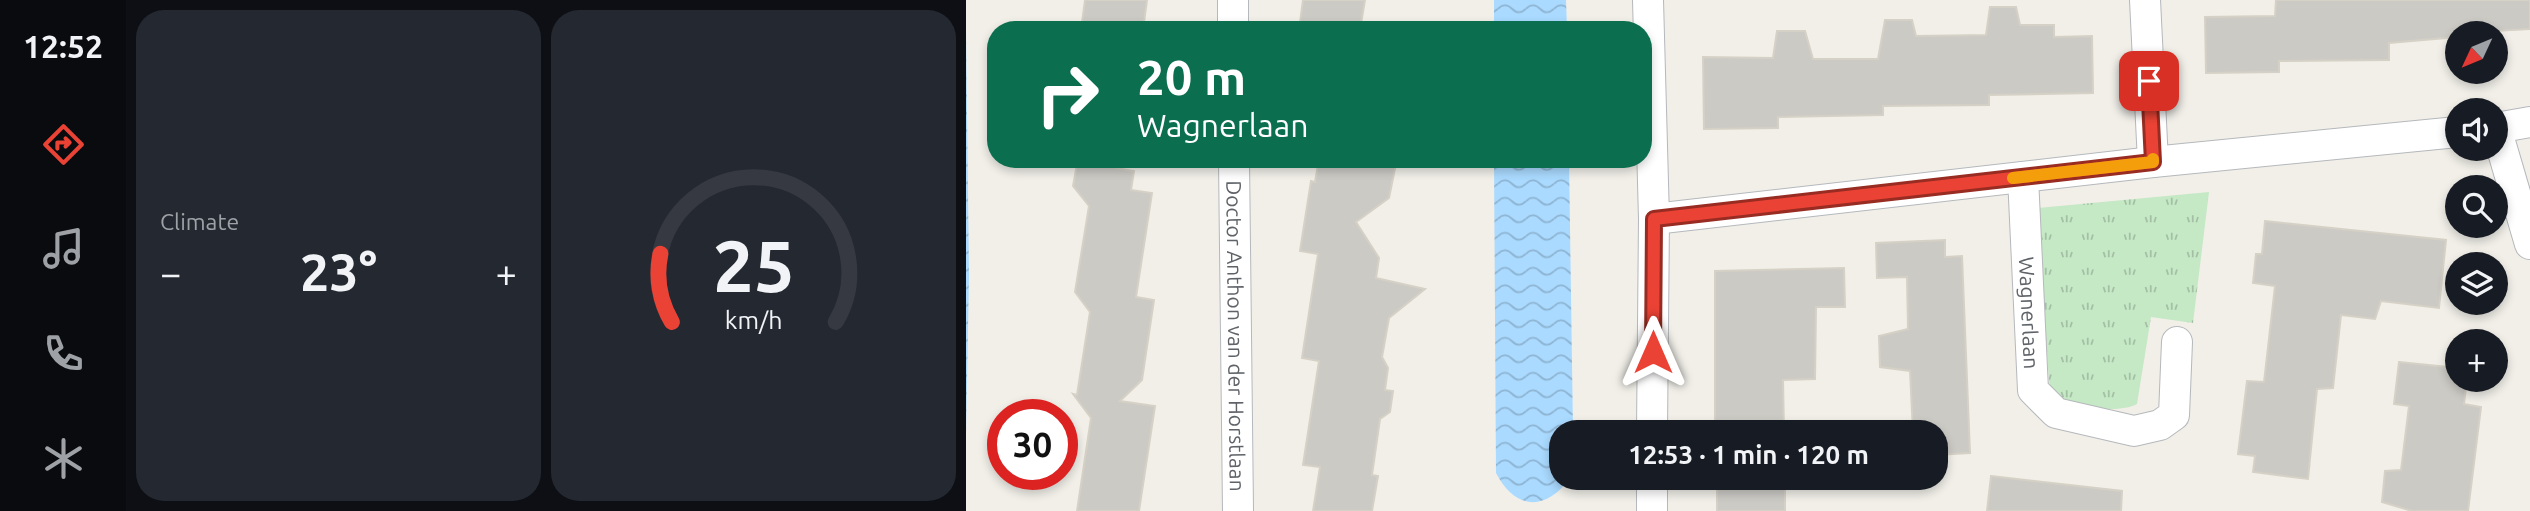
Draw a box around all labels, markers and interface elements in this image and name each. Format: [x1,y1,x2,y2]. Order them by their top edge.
north arrow [2445,21,2508,84]
map controls [2445,21,2508,392]
text: 12:52 [23,28,103,64]
icon: right [1022,49,1113,140]
text: 20 m [1137,49,1246,104]
pin [2119,51,2179,111]
icon: arrive [2130,62,2168,100]
button: sound [2445,98,2508,161]
text: Wagnerlaan [1137,107,1309,143]
icon: directions [39,120,88,169]
button: search [2445,175,2508,238]
street label: Doctor Anthon van der Horstlaan [1222,180,1250,492]
text: Climate [160,209,239,234]
icon: music [39,224,88,273]
text: 25 [712,224,795,306]
text: 23° [300,243,377,301]
text: − [160,252,181,294]
text: + [496,252,517,294]
button: layers [2445,252,2508,315]
street label: Wagnerlaan [2015,256,2044,370]
text: km/h [725,305,782,333]
position arrow [1616,315,1690,389]
icon: phone [39,329,88,378]
button: + [2445,329,2508,392]
speed limit sign: 30 [987,399,1078,490]
icon: climate [39,434,88,483]
text: 12:53 · 1 min · 120 m [1628,440,1869,469]

